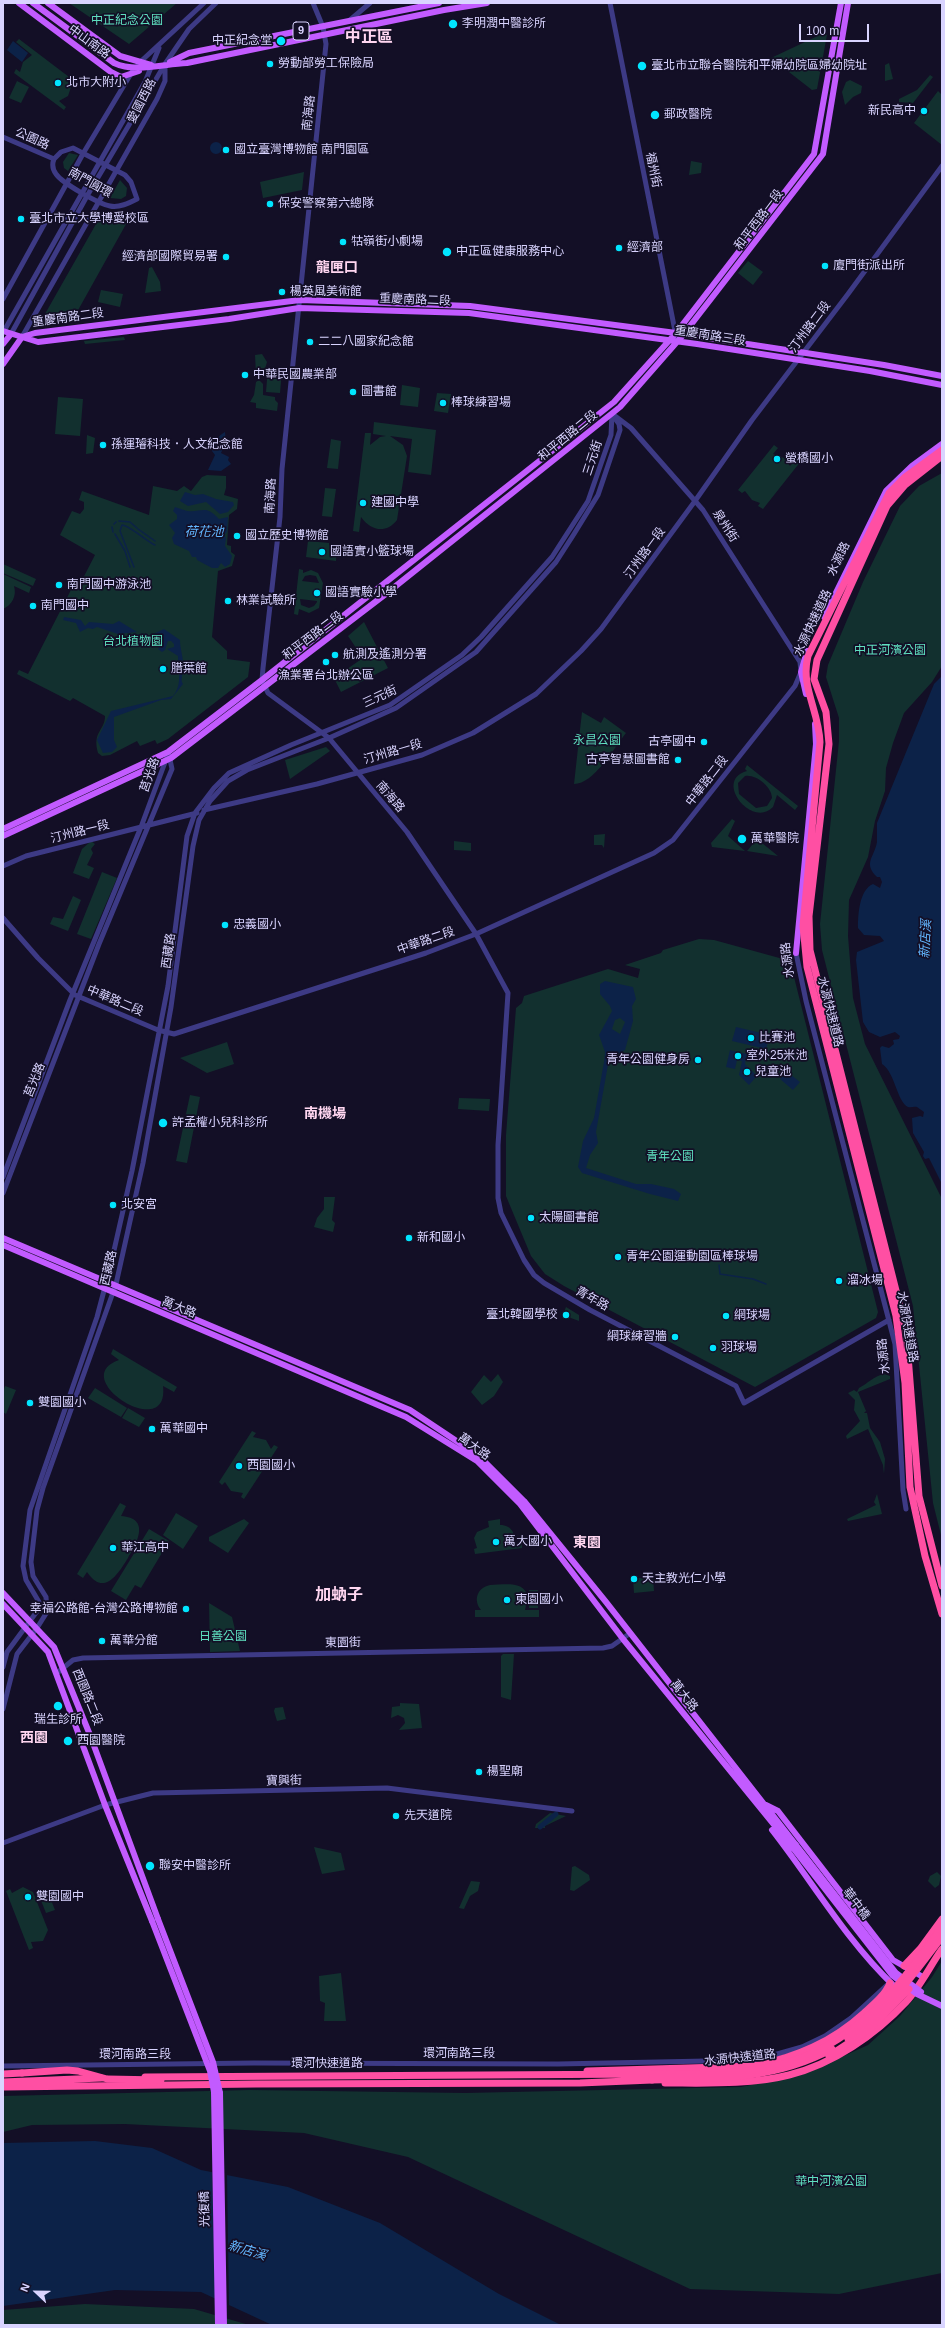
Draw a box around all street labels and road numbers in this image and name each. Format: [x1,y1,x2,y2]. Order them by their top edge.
street label: 中山南路 [65,22,113,62]
road number: 9 [293,22,309,40]
street label: 愛國西路 [125,76,159,126]
street label: 南海路 [300,94,318,132]
street label: 公園路 [13,125,51,153]
street label: 福州街 [642,151,664,189]
street label: 南門圓環 [66,165,114,201]
street label: 和平西路一段 [732,187,786,253]
street label: 重慶南路二段 [379,292,451,308]
street label: 汀州路二段 [786,299,834,355]
street label: 重慶南路二段 [31,306,105,330]
street label: 重慶南路三段 [673,323,747,349]
street label: 和平西路二段 [535,408,601,464]
street label: 三元街 [581,439,605,477]
street label: 南海路 [263,478,279,514]
street label: 泉州街 [709,507,741,545]
street label: 汀州路一段 [622,524,668,582]
street label: 水源路 [825,540,853,578]
street label: 水源快速道路 [791,587,835,659]
street label: 和平西路二段 [280,609,346,663]
street label: 三元街 [361,683,399,711]
street label: 汀州路一段 [362,737,424,767]
street label: 中華路二段 [683,753,731,809]
street label: 莒光路 [137,756,163,794]
street label: 南海路 [373,779,407,815]
street label: 汀州路一段 [49,818,111,846]
street label: 中華路二段 [395,924,457,958]
street label: 西藏路 [159,932,179,970]
street label: 水源路 [779,941,797,979]
street label: 水源快速道路 [814,975,846,1049]
street label: 中華路二段 [85,983,145,1019]
street label: 莒光路 [22,1061,48,1099]
street label: 西藏路 [98,1249,120,1287]
street label: 青年路 [573,1284,611,1314]
street label: 水源快速道路 [894,1290,920,1364]
street label: 萬大路 [160,1295,198,1321]
street label: 水源路 [875,1337,893,1375]
street label: 萬大路 [455,1431,493,1463]
street label: 東園街 [325,1635,361,1651]
street label: 西園路二段 [69,1666,105,1728]
street label: 萬大路 [667,1677,701,1715]
street label: 寶興街 [266,1773,302,1789]
street label: 華中橋 [839,1885,873,1923]
street label: 環河南路三段 [423,2047,495,2061]
street label: 水源快速道路 [703,2047,777,2069]
street label: 環河南路三段 [99,2048,171,2062]
street label: 環河快速道路 [291,2057,363,2071]
street label: 光復橋 [197,2191,213,2227]

